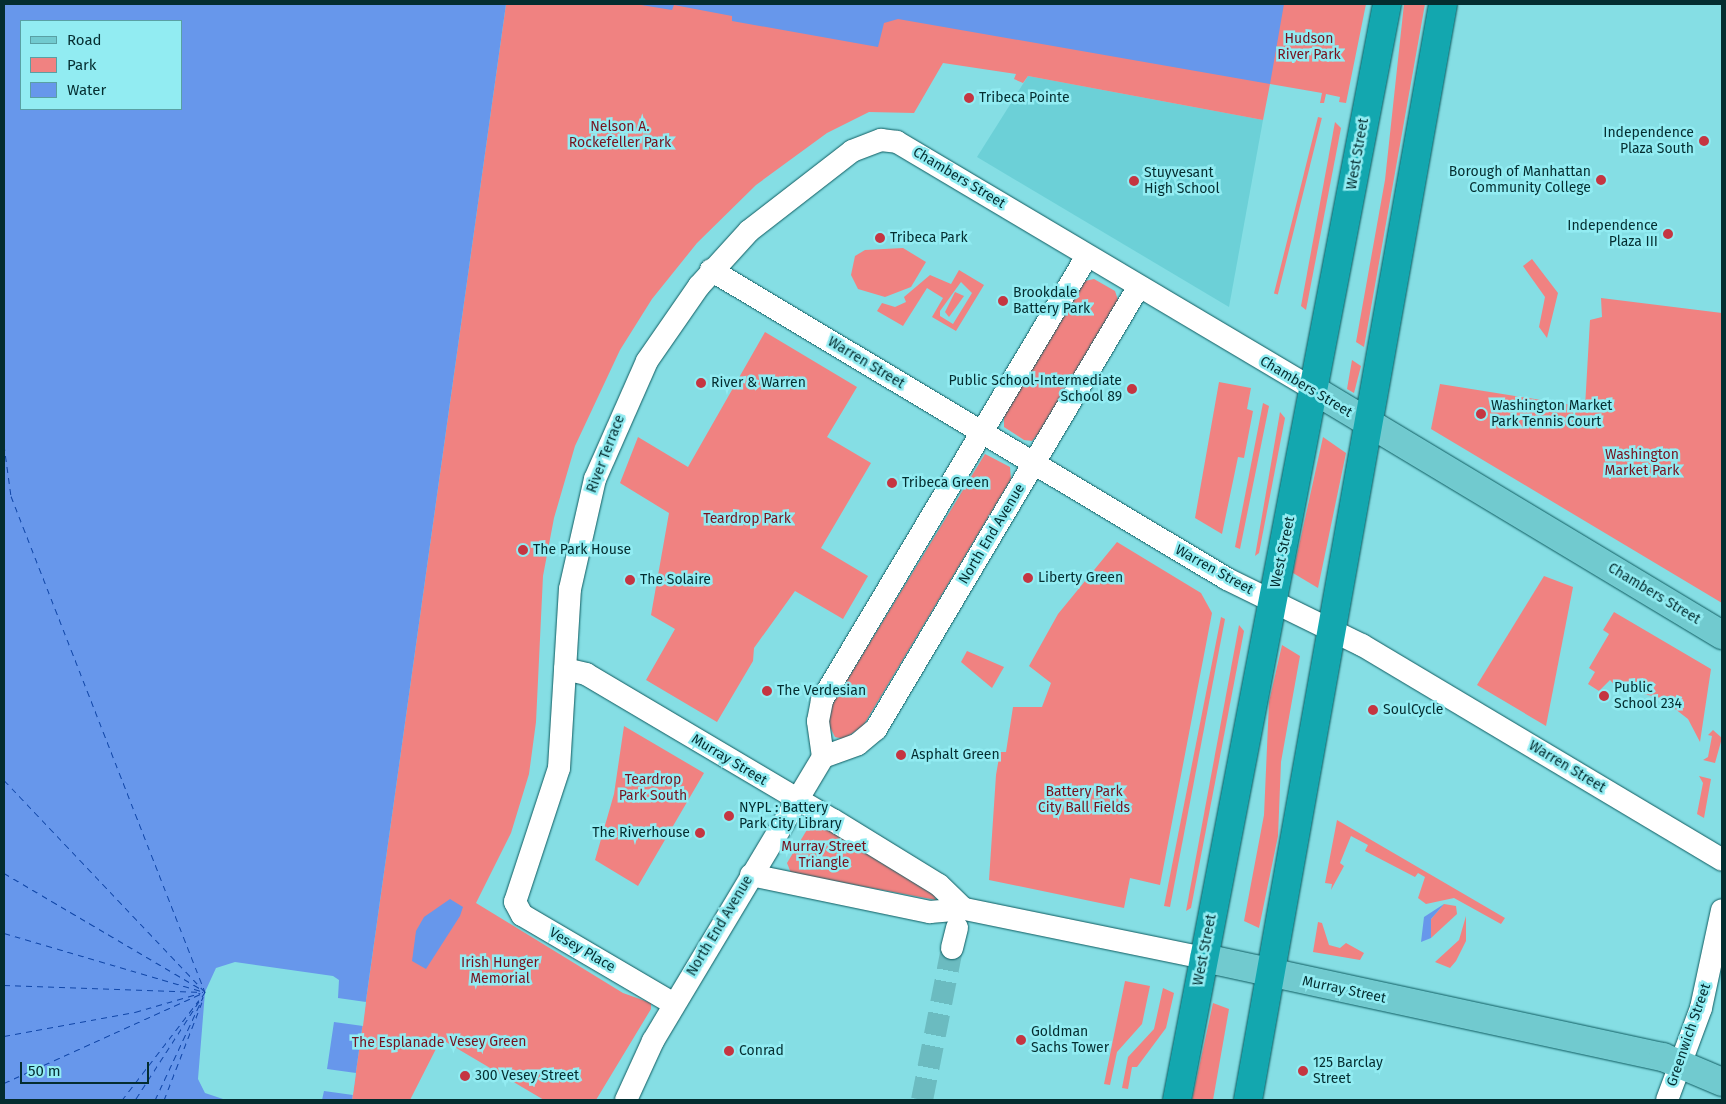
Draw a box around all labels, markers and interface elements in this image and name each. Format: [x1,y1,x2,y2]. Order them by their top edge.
legend [20,20,182,110]
text: Road [67,31,102,49]
park label: Hudson River Park [1277,31,1341,64]
text: Park [67,56,97,74]
text: Water [67,81,106,99]
place label: Tribeca Pointe [979,90,1070,106]
marker: Tribeca Pointe [963,92,975,104]
street label: West Street [1343,117,1373,191]
park label: Nelson A. Rockefeller Park [569,119,671,152]
place label: Independence Plaza South [1603,125,1694,158]
marker: Independence Plaza South [1698,135,1710,147]
street label: Chambers Street [910,144,1008,212]
place label: Borough of Manhattan Community College [1449,164,1591,196]
place label: Stuyvesant High School [1144,165,1220,198]
marker: Borough of Manhattan Community College [1595,174,1607,186]
marker: Stuyvesant High School [1128,175,1140,187]
place label: Independence Plaza III [1567,218,1658,250]
marker: Independence Plaza III [1662,228,1674,240]
place label: Tribeca Park [890,230,968,246]
marker: Tribeca Park [874,232,886,244]
place label: Brookdale Battery Park [1013,285,1090,318]
marker: Brookdale Battery Park [997,295,1009,307]
street label: Warren Street [825,333,907,393]
street label: Chambers Street [1257,353,1355,421]
place label: Public School-Intermediate School 89 [949,373,1122,406]
place label: River & Warren [711,375,806,391]
marker: River & Warren [695,377,707,389]
marker: Public School-Intermediate School 89 [1126,383,1138,395]
place label: Washington Market Park Tennis Court [1491,398,1612,431]
marker: Washington Market Park Tennis Court [1475,408,1487,420]
street label: River Terrace [583,413,629,495]
park label: Washington Market Park [1605,447,1679,480]
place label: Tribeca Green [902,475,989,491]
marker: Tribeca Green [886,477,898,489]
street label: North End Avenue [955,481,1029,587]
park label: Teardrop Park [703,511,791,527]
street label: West Street [1267,515,1299,589]
place label: The Park House [533,542,631,558]
street label: Warren Street [1172,542,1256,598]
marker: The Park House [517,544,529,556]
street label: Chambers Street [1605,560,1703,628]
place label: Liberty Green [1038,570,1123,586]
place label: The Solaire [640,572,711,588]
marker: Liberty Green [1022,572,1034,584]
marker: The Solaire [624,574,636,586]
place label: Public School 234 [1614,680,1682,712]
place label: The Verdesian [777,683,866,699]
marker: The Verdesian [761,685,773,697]
marker: Public School 234 [1598,690,1610,702]
place label: SoulCycle [1383,702,1443,718]
marker: SoulCycle [1367,704,1379,716]
street label: Murray Street [688,731,770,789]
street label: Warren Street [1526,737,1608,797]
place label: Asphalt Green [911,747,1000,763]
marker: Asphalt Green [895,749,907,761]
park label: Teardrop Park South [619,772,687,804]
park label: Battery Park City Ball Fields [1038,784,1130,816]
place label: NYPL : Battery Park City Library [739,800,842,832]
marker: NYPL : Battery Park City Library [723,810,735,822]
place label: The Riverhouse [592,825,690,841]
marker: The Riverhouse [694,827,706,839]
park label: Murray Street Triangle [781,839,867,872]
street label: North End Avenue [683,873,757,979]
street label: West Street [1190,913,1220,987]
street label: Vesey Place [546,924,618,976]
park label: Irish Hunger Memorial [461,955,539,988]
street label: Murray Street [1301,973,1387,1007]
street label: Greenwich Street [1664,981,1714,1089]
place label: Goldman Sachs Tower [1031,1024,1109,1056]
park label: Vesey Green [449,1034,527,1050]
marker: Goldman Sachs Tower [1015,1034,1027,1046]
park label: The Esplanade [352,1035,444,1051]
place label: Conrad [739,1043,784,1059]
marker: Conrad [723,1045,735,1057]
scale bar [22,1052,151,1084]
place label: 125 Barclay Street [1313,1055,1383,1088]
text: 50 m [28,1062,61,1080]
marker: 125 Barclay Street [1297,1065,1309,1077]
place label: 300 Vesey Street [475,1068,579,1084]
marker: 300 Vesey Street [459,1070,471,1082]

